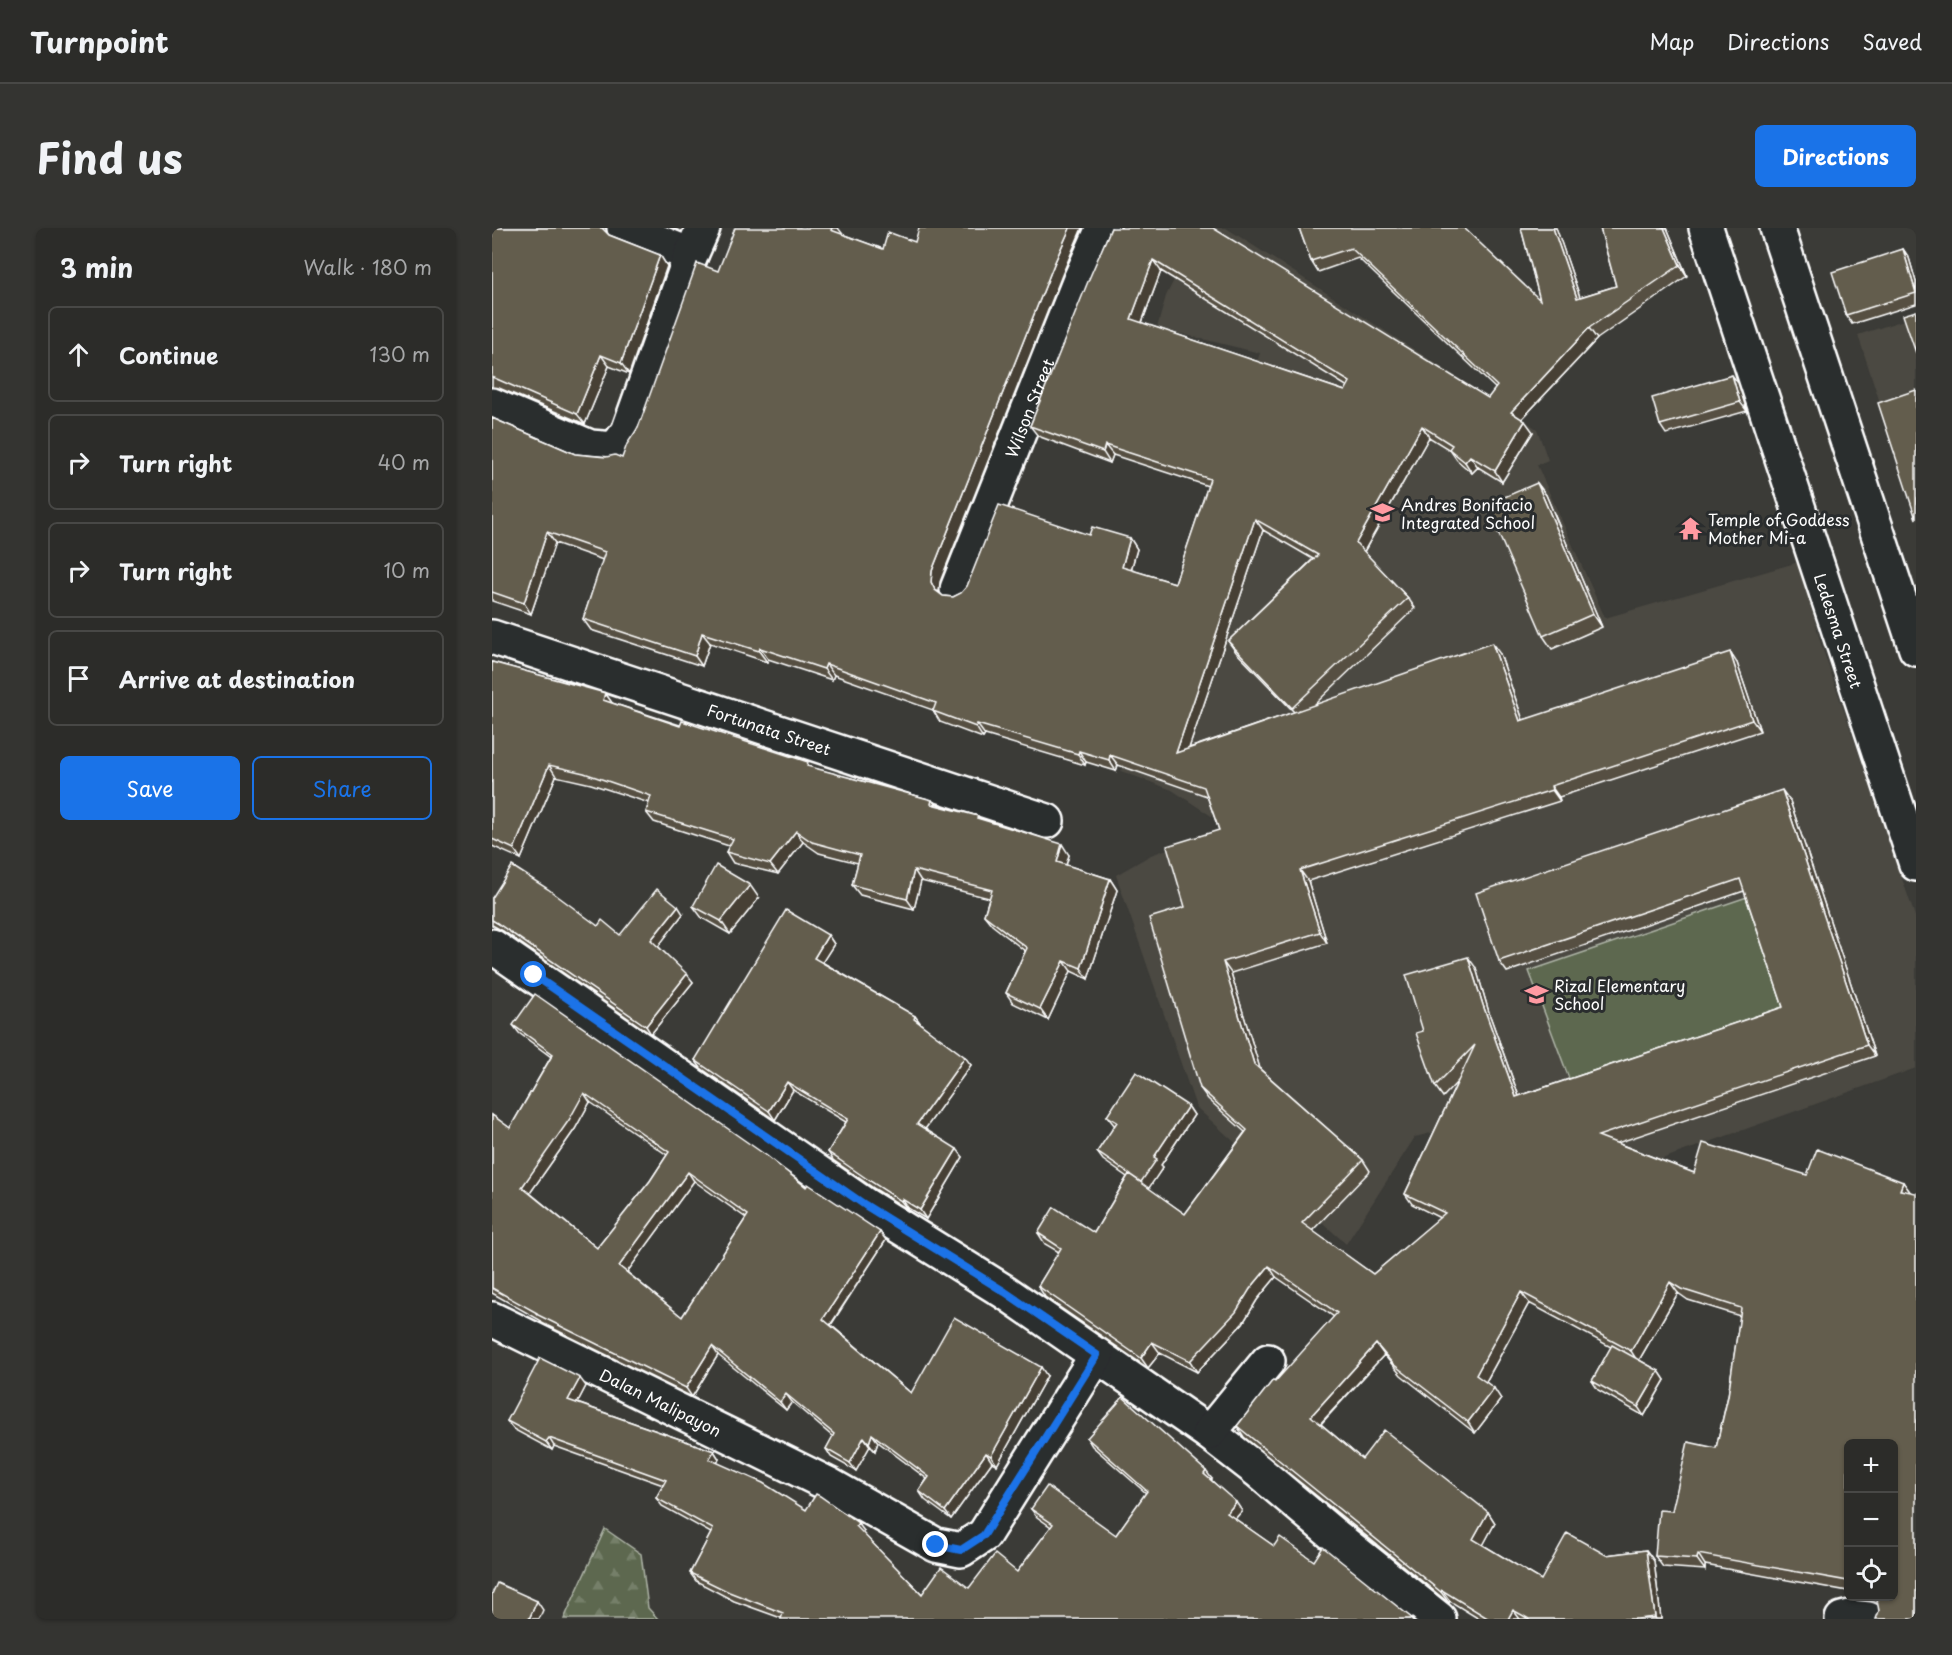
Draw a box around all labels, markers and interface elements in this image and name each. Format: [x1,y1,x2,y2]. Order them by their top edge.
text: Turnpoint [30,20,169,63]
text: Map [1649,25,1694,57]
text: Directions [1727,25,1829,57]
text: Saved [1862,25,1922,57]
text: Find us [36,125,183,188]
button: Directions [1755,125,1916,187]
text: 3 min [60,248,133,287]
text: Walk · 180 m [304,252,432,282]
icon: ahead [62,338,95,371]
text: Continue [119,338,218,371]
text: 130 m [370,339,430,369]
street label: Wilson Street [998,354,1060,461]
icon: right [62,446,95,479]
text: Turn right [119,446,232,479]
text: 40 m [378,447,430,477]
place label: Andres Bonifacio Integrated School [1401,492,1535,534]
school or university icon: Andres Bonifacio Integrated School [1370,500,1396,526]
place label: Temple of Goddess Mother Mi-a [1708,507,1850,549]
temple icon: Temple of Goddess Mother Mi-a [1677,515,1703,541]
icon: right [62,554,95,587]
text: Turn right [119,554,232,587]
text: 10 m [383,555,430,585]
street label: Ledesma Street [1809,570,1869,692]
icon: arrive [62,662,95,695]
text: Arrive at destination [119,662,355,695]
street label: Fortunata Street [704,697,835,761]
button: Save [60,756,240,820]
button: Share [252,756,432,820]
route start [520,961,546,987]
place label: Rizal Elementary School [1554,973,1685,1015]
school or university icon: Rizal Elementary School [1523,981,1549,1007]
street label: Dalan Malipayon [596,1362,726,1442]
map controls [1844,1439,1898,1601]
button: + [1844,1439,1898,1493]
button: − [1844,1493,1898,1547]
route end [922,1531,948,1557]
button: locate [1844,1547,1898,1601]

